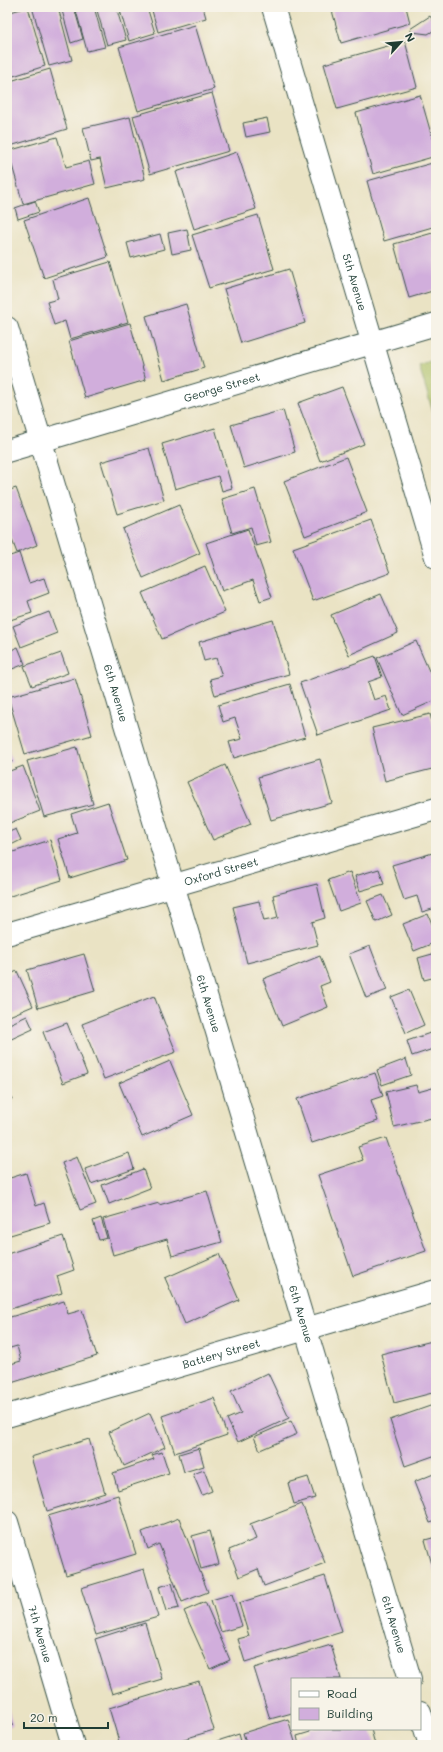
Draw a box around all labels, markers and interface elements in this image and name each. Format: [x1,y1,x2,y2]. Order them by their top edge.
north arrow [381,22,421,62]
text: N [402,30,419,44]
street label: 5th Avenue [339,252,371,313]
street label: George Street [182,369,262,405]
street label: 6th Avenue [101,662,132,724]
street label: Oxford Street [182,853,260,889]
street label: 6th Avenue [193,973,225,1034]
street label: 6th Avenue [286,1283,317,1345]
street label: Battery Street [180,1335,262,1372]
street label: 6th Avenue [379,1594,410,1655]
street label: 7th Avenue [25,1604,56,1665]
legend [291,1678,421,1730]
text: Road [327,1685,357,1701]
scale bar [24,1704,108,1730]
text: Building [327,1705,373,1721]
text: 20 m [30,1709,58,1725]

